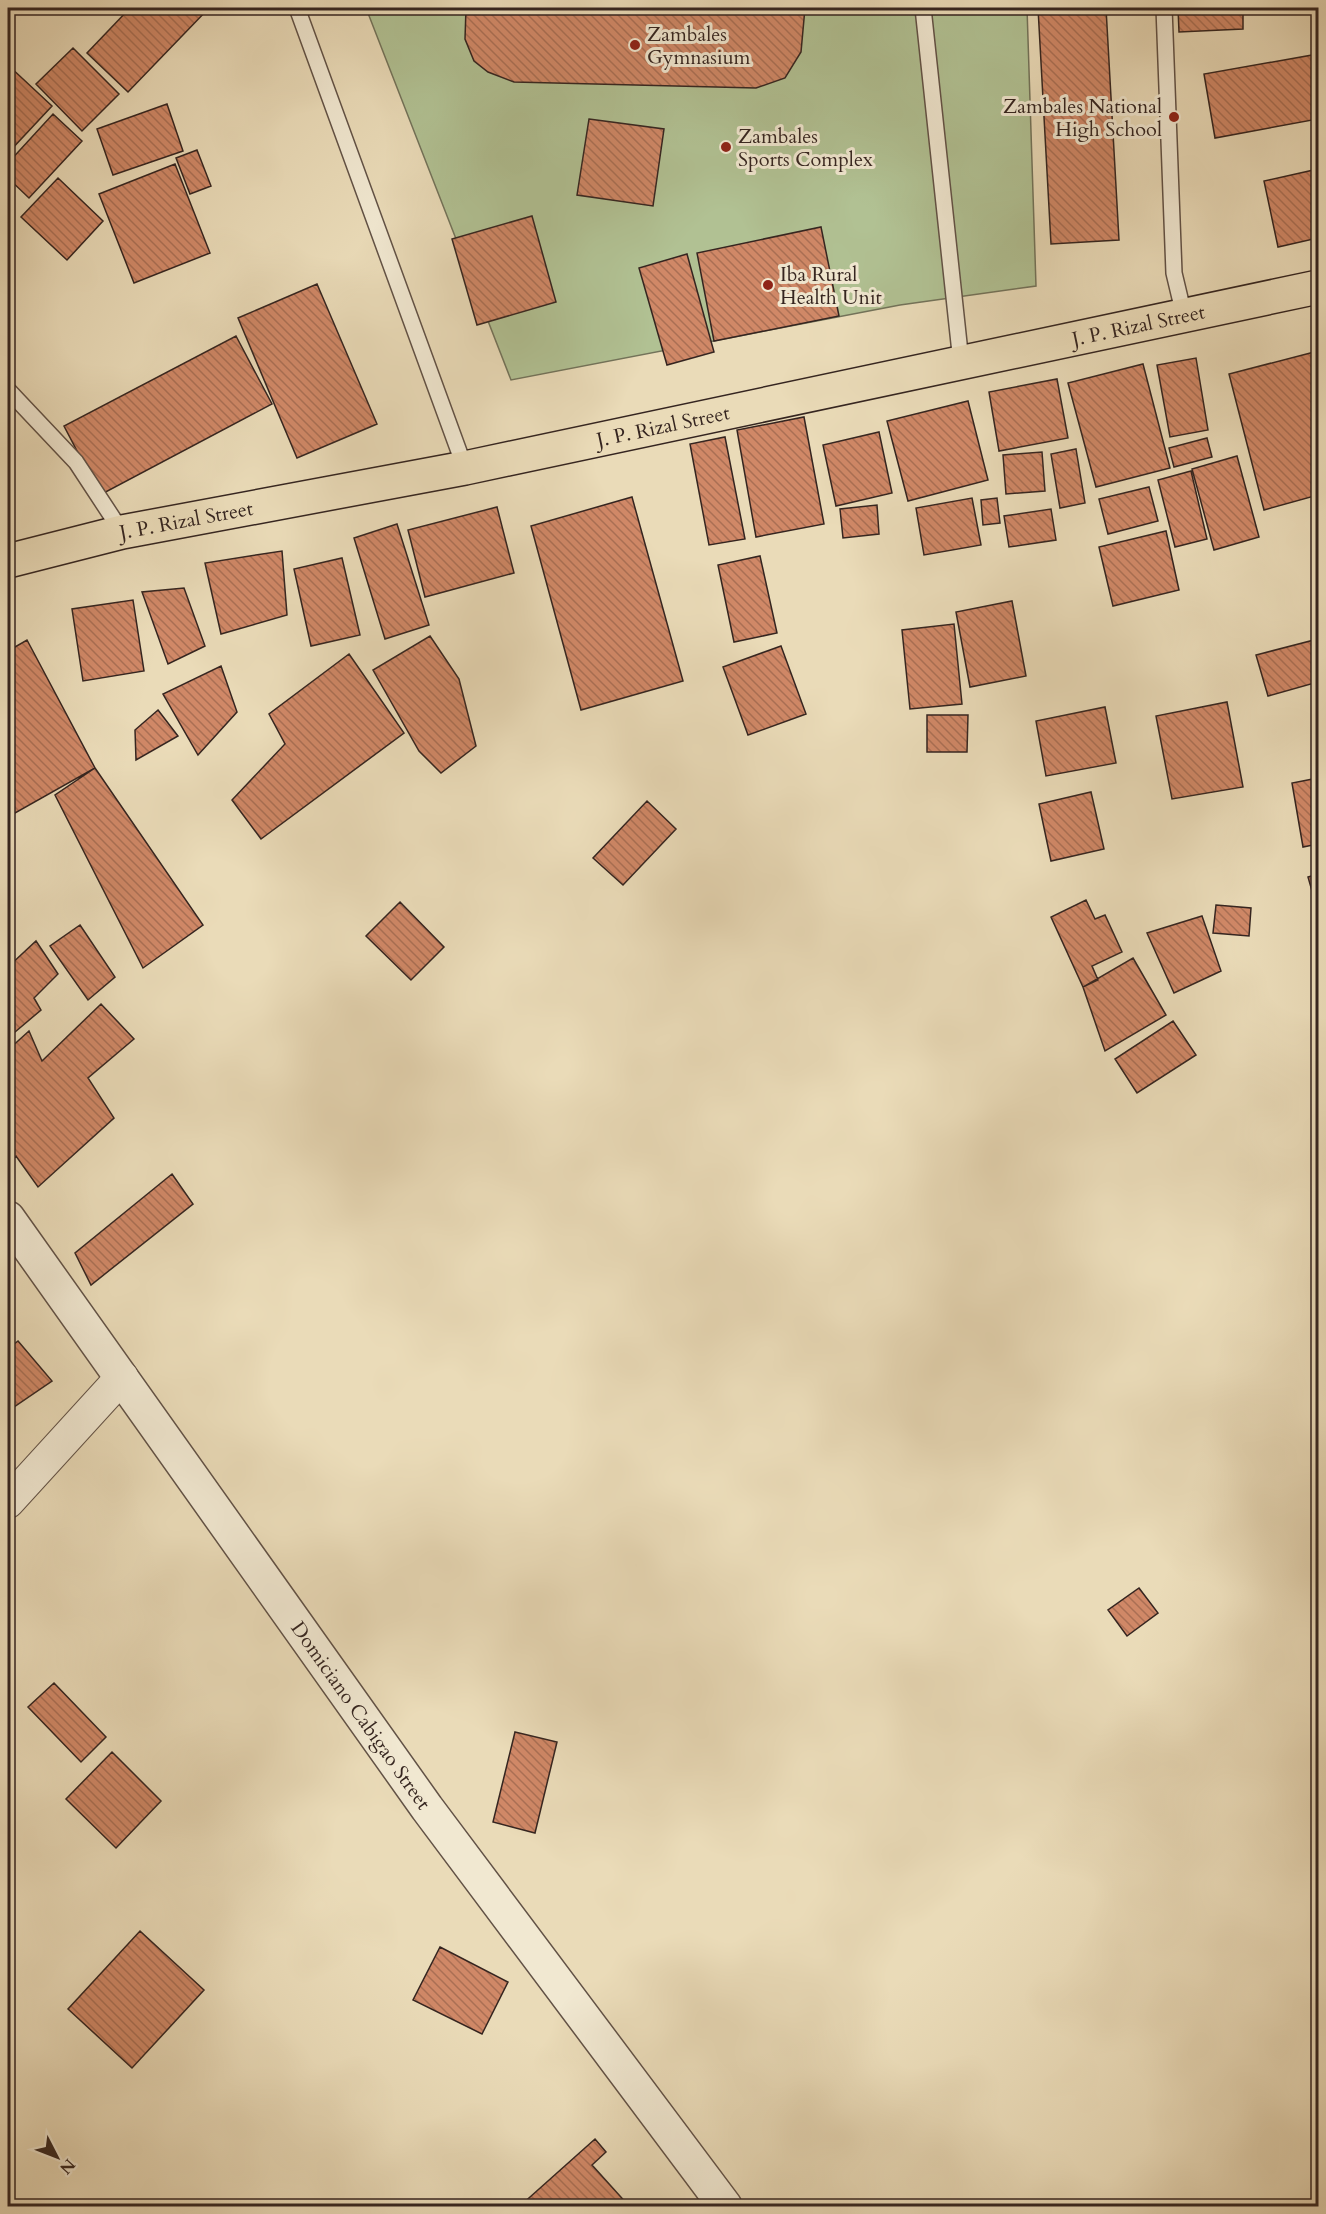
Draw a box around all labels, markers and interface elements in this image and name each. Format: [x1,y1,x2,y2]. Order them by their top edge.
place label: Zambales Gymnasium [647,21,751,71]
marker: Zambales Gymnasium [628,38,642,52]
place label: Zambales National High School [1003,93,1162,143]
marker: Zambales National High School [1167,110,1181,124]
place label: Zambales Sports Complex [738,123,873,173]
marker: Zambales Sports Complex [719,140,733,154]
place label: Iba Rural Health Unit [780,261,883,311]
marker: Iba Rural Health Unit [761,278,775,292]
street label: J. P. Rizal Street [1067,298,1208,353]
street label: J. P. Rizal Street [591,399,733,454]
street label: J. P. Rizal Street [114,494,256,546]
street label: Domiciano Cabigao Street [285,1616,438,1815]
north arrow [27,2127,87,2187]
text: N [55,2154,80,2179]

